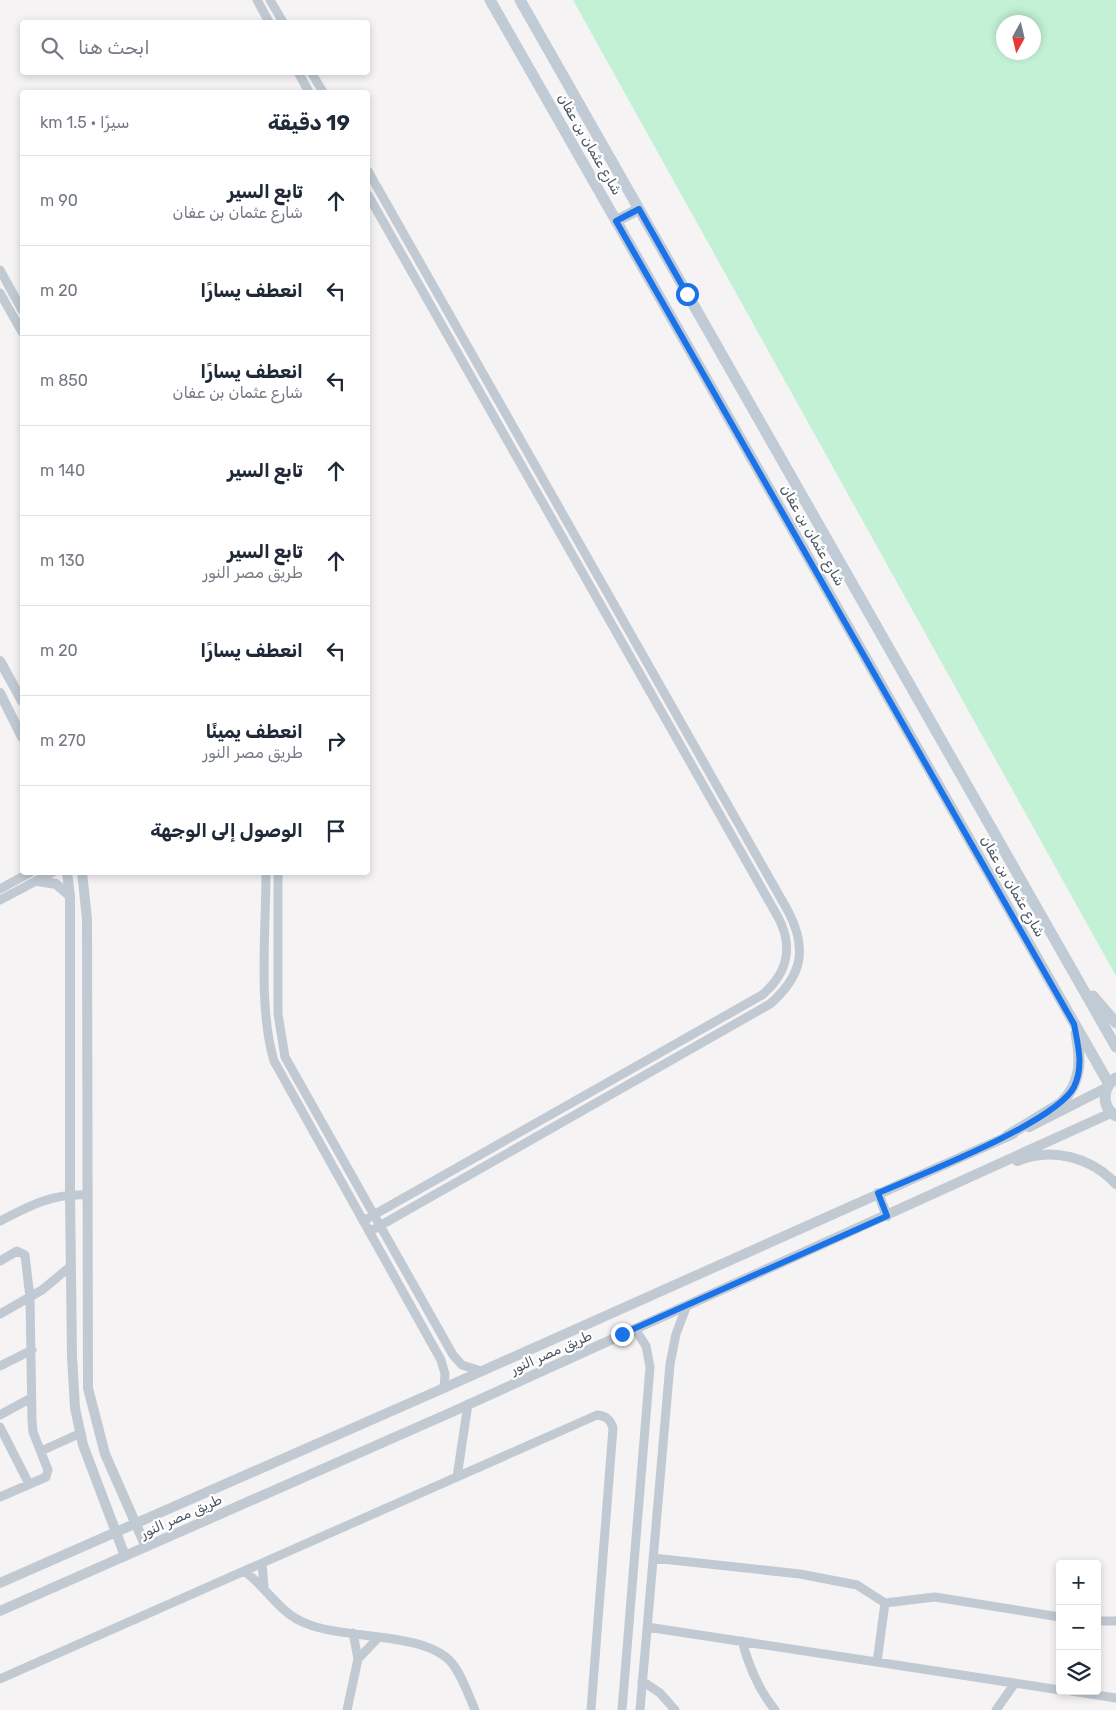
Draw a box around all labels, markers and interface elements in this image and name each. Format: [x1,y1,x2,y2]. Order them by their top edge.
north arrow [996,15,1041,60]
search box [20,20,370,75]
icon: search [38,34,66,62]
text: ابحث هنا [78,36,150,59]
street label: شارع عثمان بن عفان [552,91,625,199]
text: 19 دقيقة [268,110,350,135]
text: سيرًا · 1.5 km [40,113,130,132]
text: تابع السير [227,180,303,203]
icon: ahead [322,187,350,215]
text: 90 m [40,191,78,210]
text: شارع عثمان بن عفان [173,203,303,222]
icon: left [322,277,350,305]
text: انعطف يسارًا [200,279,303,302]
text: 20 m [40,281,78,300]
route start [676,283,699,306]
text: انعطف يسارًا [200,360,303,383]
icon: left [322,367,350,395]
text: 850 m [40,371,88,390]
text: شارع عثمان بن عفان [173,383,303,402]
icon: ahead [322,457,350,485]
text: تابع السير [227,459,303,482]
text: 140 m [40,461,85,480]
street label: شارع عثمان بن عفان [775,482,848,590]
text: تابع السير [227,540,303,563]
icon: ahead [322,547,350,575]
text: 130 m [40,551,85,570]
text: طريق مصر النور [203,563,303,582]
icon: left [322,637,350,665]
text: انعطف يسارًا [200,639,303,662]
text: 20 m [40,641,78,660]
text: انعطف يمينًا [206,720,303,743]
icon: right [322,727,350,755]
text: 270 m [40,731,86,750]
text: طريق مصر النور [203,743,303,762]
icon: arrive [322,817,350,845]
text: الوصول إلى الوجهة [150,819,303,842]
street label: شارع عثمان بن عفان [975,833,1048,941]
route end [611,1323,634,1346]
street label: طريق مصر النور [507,1327,595,1378]
street label: طريق مصر النور [137,1491,225,1542]
map controls [1056,1560,1101,1695]
button: + [1056,1560,1101,1605]
button: − [1056,1605,1101,1650]
button: layers [1056,1650,1101,1695]

